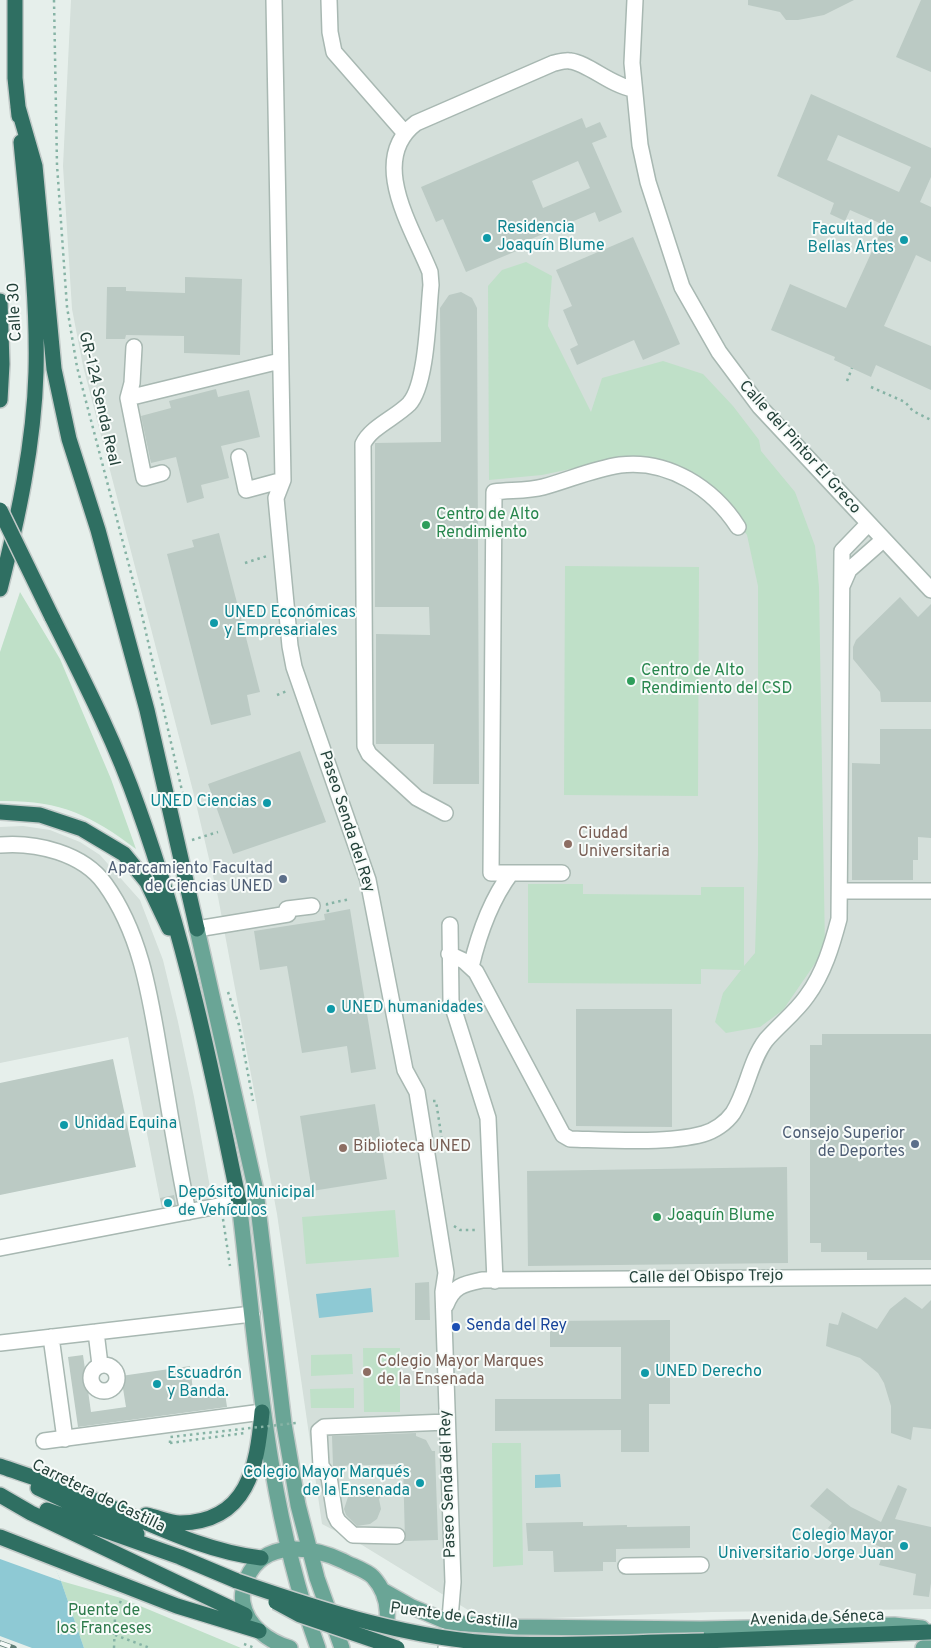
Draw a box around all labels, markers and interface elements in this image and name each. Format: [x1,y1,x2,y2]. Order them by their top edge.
place label: Residencia Joaquín Blume [497,219,605,257]
place label: Facultad de Bellas Artes [808,221,894,259]
marker: Residencia Joaquín Blume [481,232,493,244]
marker: Facultad de Bellas Artes [898,234,910,246]
street label: Calle 30 [5,282,27,342]
street label: GR-124 Senda Real [73,330,123,468]
street label: Calle del Pintor El Greco [734,377,864,519]
place label: Centro de Alto Rendimiento [436,506,539,544]
marker: Centro de Alto Rendimiento [420,519,432,531]
place label: UNED Económicas y Empresariales [224,604,356,642]
marker: UNED Económicas y Empresariales [208,617,220,629]
place label: Centro de Alto Rendimiento del CSD [641,662,792,700]
marker: Centro de Alto Rendimiento del CSD [625,675,637,687]
street label: Paseo Senda del Rey [314,749,378,895]
place label: UNED Ciencias [150,793,257,813]
marker: UNED Ciencias [261,797,273,809]
place label: Ciudad Universitaria [578,825,670,863]
marker: Ciudad Universitaria [562,838,574,850]
place label: Aparcamiento Facultad de Ciencias UNED [107,860,273,898]
marker: Aparcamiento Facultad de Ciencias UNED [277,873,289,885]
place label: UNED humanidades [341,999,483,1019]
marker: UNED humanidades [325,1003,337,1015]
place label: Unidad Equina [74,1115,177,1135]
marker: Unidad Equina [58,1119,70,1131]
place label: Consejo Superior de Deportes [782,1125,905,1163]
place label: Biblioteca UNED [353,1138,471,1158]
marker: Consejo Superior de Deportes [909,1138,921,1150]
marker: Biblioteca UNED [337,1142,349,1154]
place label: Depósito Municipal de Vehículos [178,1184,315,1222]
marker: Depósito Municipal de Vehículos [162,1197,174,1209]
place label: Joaquín Blume [667,1207,775,1227]
marker: Joaquín Blume [651,1211,663,1223]
street label: Calle del Obispo Trejo [629,1267,783,1289]
place label: Senda del Rey [466,1317,567,1337]
marker: Senda del Rey [450,1321,462,1333]
place label: Colegio Mayor Marques de la Ensenada [377,1353,544,1391]
place label: UNED Derecho [655,1363,762,1383]
place label: Escuadrón y Banda. [167,1365,242,1403]
marker: Colegio Mayor Marques de la Ensenada [361,1366,373,1378]
marker: UNED Derecho [639,1367,651,1379]
marker: Escuadrón y Banda. [151,1378,163,1390]
street label: Paseo Senda del Rey [437,1410,461,1558]
street label: Carretera de Castilla [28,1456,168,1538]
place label: Colegio Mayor Marqués de la Ensenada [243,1464,410,1502]
marker: Colegio Mayor Marqués de la Ensenada [414,1477,426,1489]
place label: Colegio Mayor Universitario Jorge Juan [718,1527,894,1565]
marker: Colegio Mayor Universitario Jorge Juan [898,1540,910,1552]
street label: Puente de Castilla [389,1600,519,1634]
park label: Puente de los Franceses [56,1602,152,1640]
street label: Avenida de Séneca [749,1607,885,1631]

